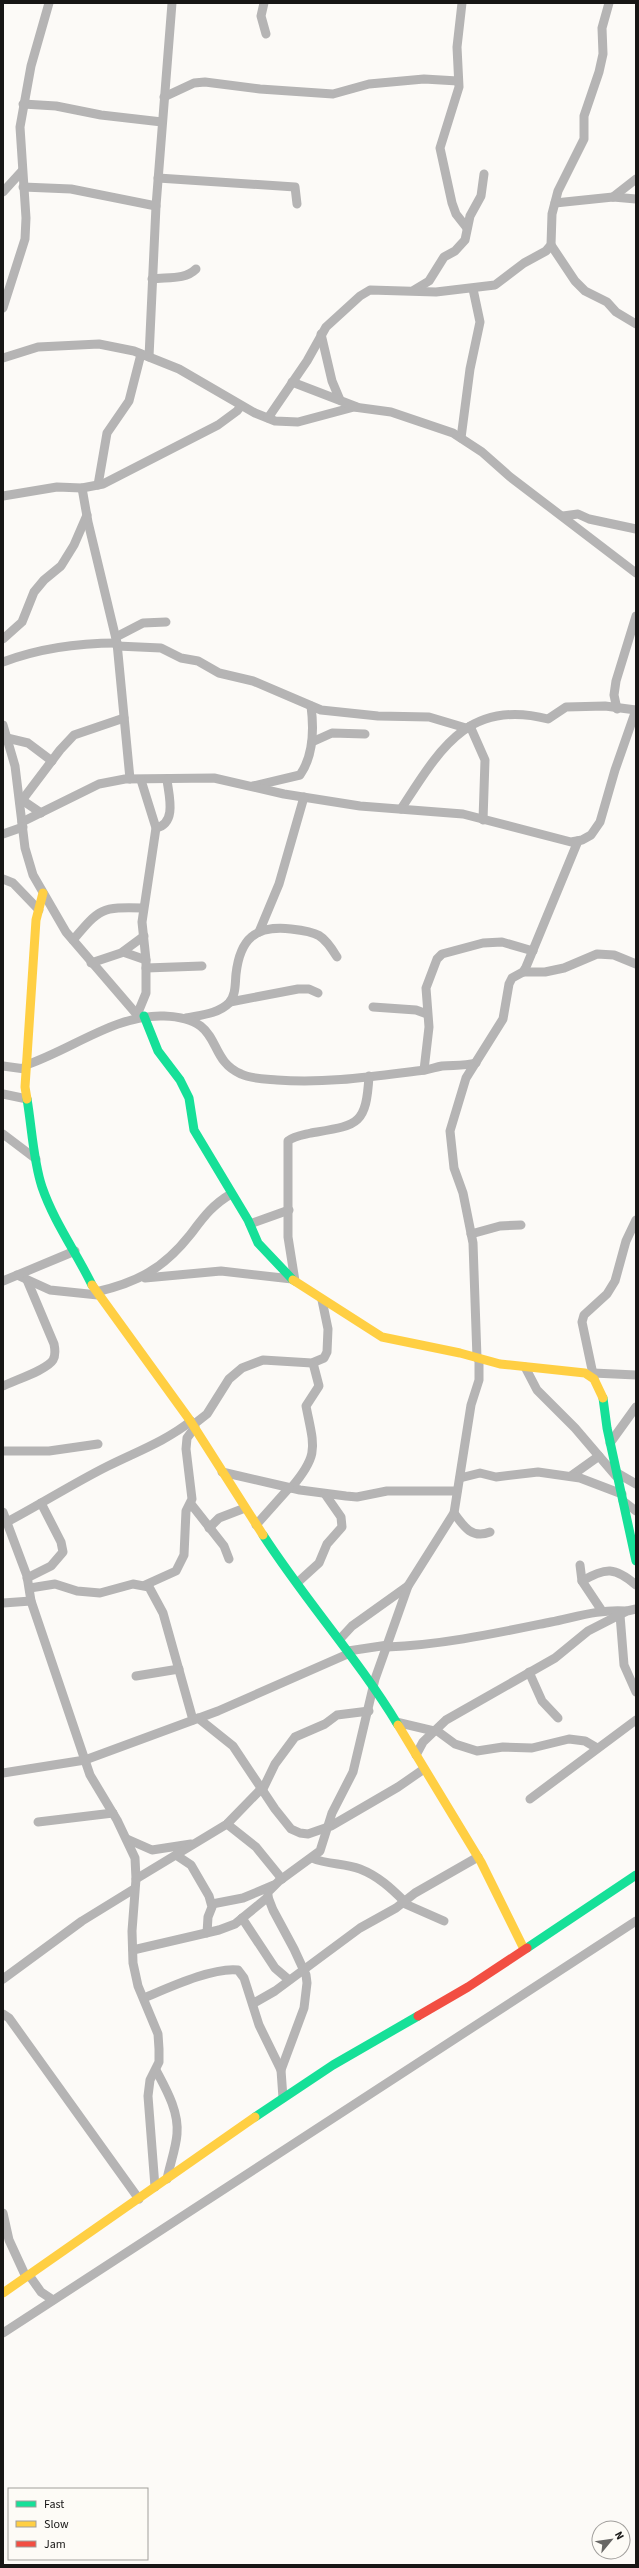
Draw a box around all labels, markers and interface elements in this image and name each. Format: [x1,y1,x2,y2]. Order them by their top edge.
legend [8,2488,148,2560]
text: Fast [44,2496,64,2513]
text: Slow [44,2516,69,2533]
north arrow [591,2520,631,2560]
text: N [611,2529,628,2542]
text: Jam [44,2536,66,2553]

